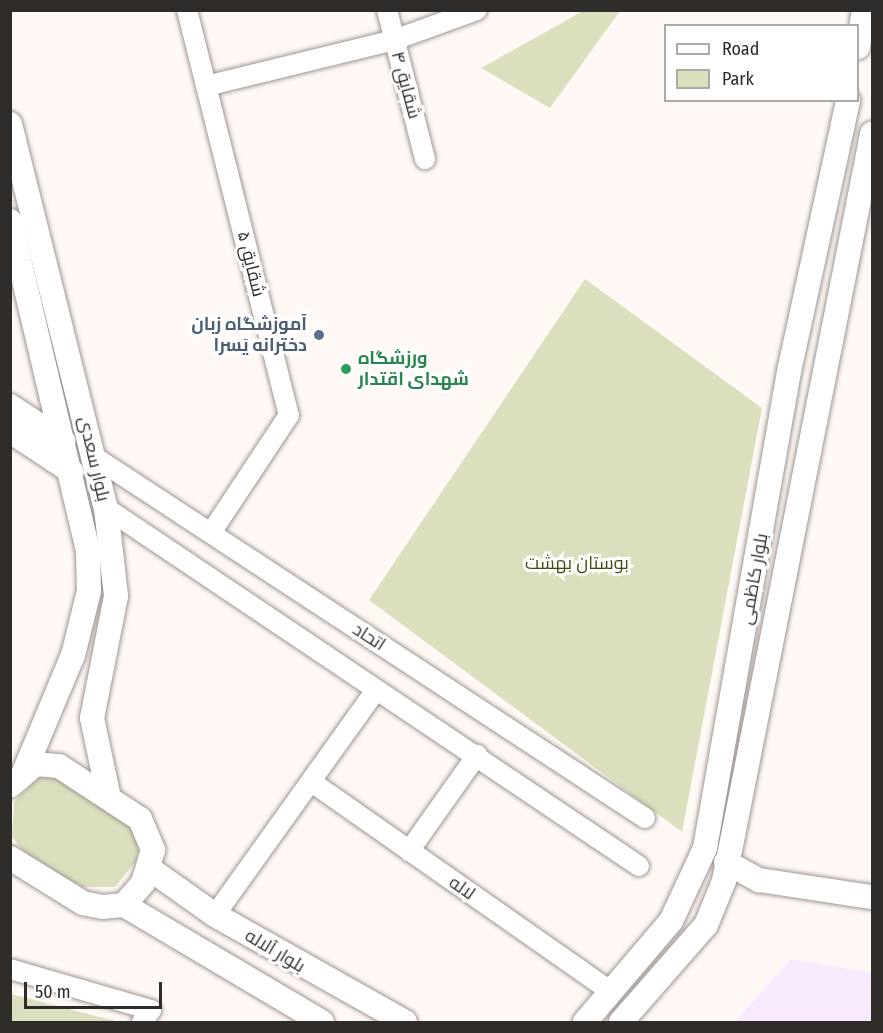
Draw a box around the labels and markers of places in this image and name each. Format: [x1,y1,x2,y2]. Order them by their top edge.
place label: آموزشگاه زبان دخترانه یَسرا [191,314,307,356]
marker: آموزشگاه زبان دخترانه یَسرا [312,328,326,342]
place label: ورزشگاه شهدای اقتدار [358,348,469,391]
marker: ورزشگاه شهدای اقتدار [339,362,353,376]

